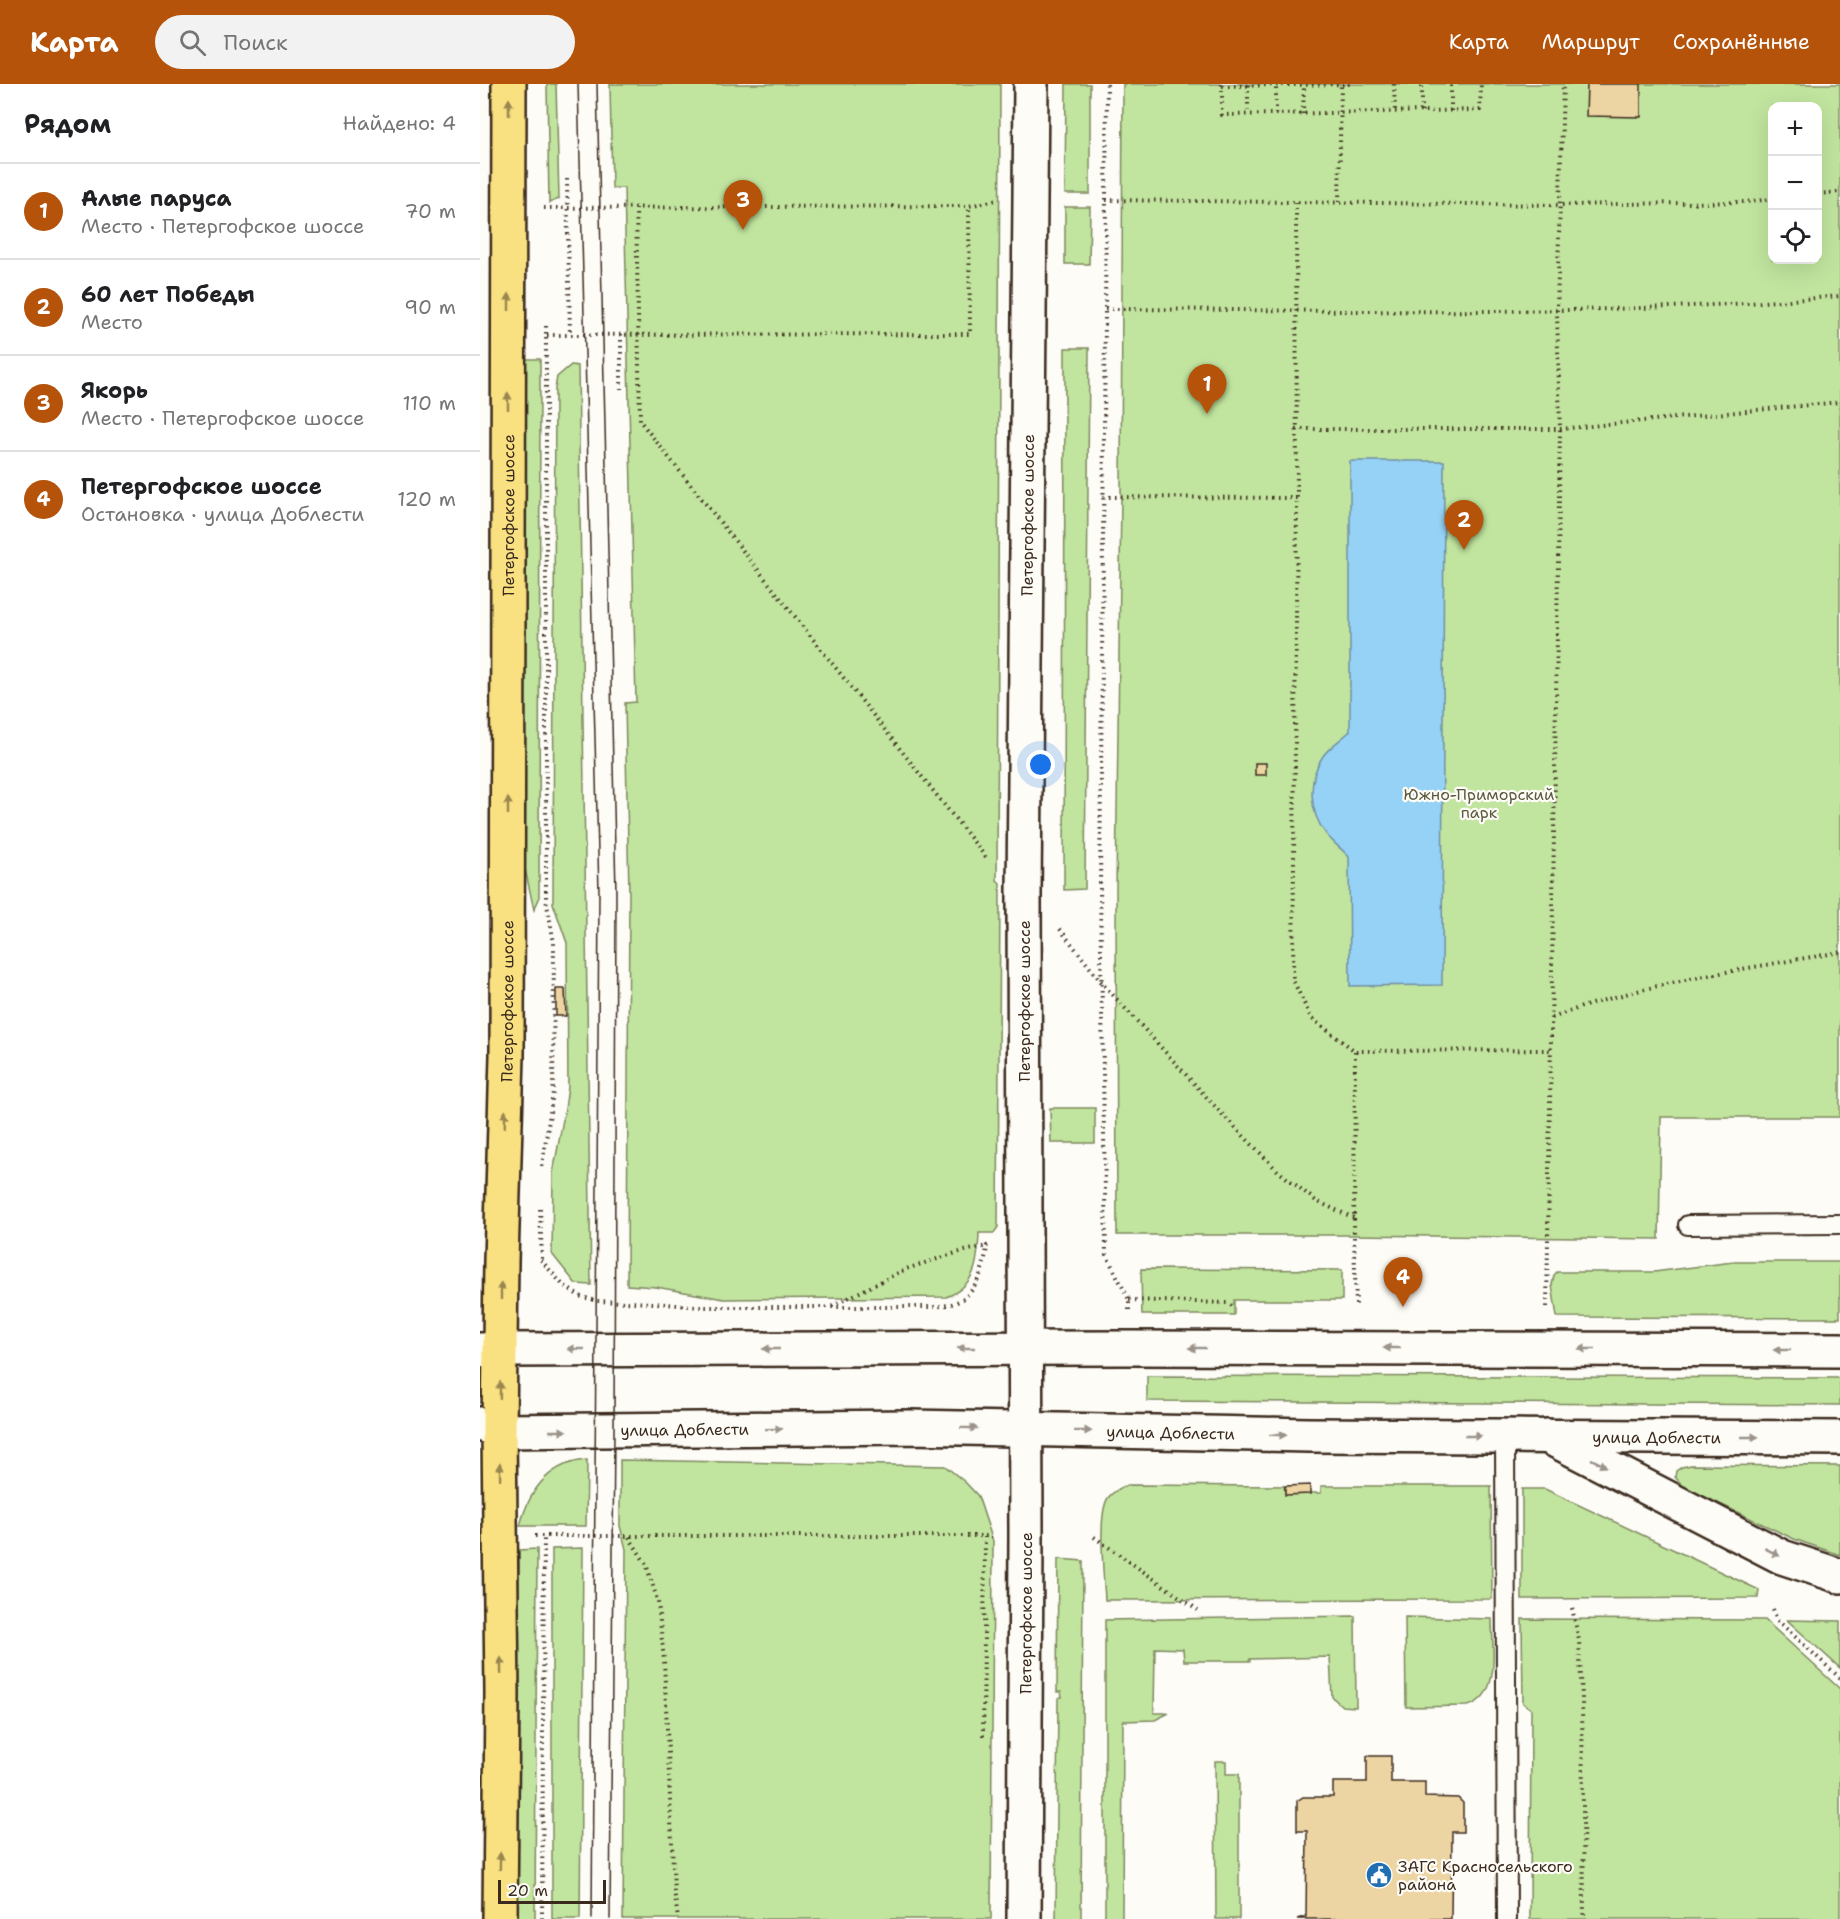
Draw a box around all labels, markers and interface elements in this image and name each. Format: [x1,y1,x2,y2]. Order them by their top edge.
search box [155,15,575,69]
text: Карта [30,23,119,61]
icon: search [176,26,209,59]
text: Поиск [224,28,288,57]
text: Карта [1449,28,1509,56]
text: Маршрут [1542,28,1640,56]
text: Сохранённые [1673,28,1810,56]
one-way arrow [504,97,514,116]
map controls [1768,102,1822,264]
button: + [1768,102,1822,156]
text: Рядом [24,106,111,141]
text: Найдено: 4 [343,110,456,136]
button: − [1768,156,1822,210]
pin: 3 [724,180,762,230]
text: Алые паруса [81,184,232,213]
text: 1 [39,198,48,224]
text: 70 m [404,198,456,224]
button: locate [1768,210,1822,264]
text: Место · Петергофское шоссе [81,213,364,239]
text: 60 лет Победы [81,280,255,309]
one-way arrow [504,292,514,311]
text: 2 [37,294,51,320]
text: 90 m [404,294,456,320]
text: Место [81,309,143,335]
pin: 1 [1188,364,1226,414]
text: Якорь [81,376,148,405]
text: 3 [37,390,51,416]
text: 110 m [402,390,456,416]
one-way arrow [503,391,513,410]
text: Место · Петергофское шоссе [81,405,364,431]
street label: Петергофское шоссе [498,434,519,596]
street label: Петергофское шоссе [1017,434,1039,596]
text: Петергофское шоссе [81,472,322,501]
text: 4 [37,486,51,512]
text: 120 m [397,486,456,512]
pin: 2 [1444,500,1484,550]
text: Остановка · улица Доблести [81,501,364,527]
your location [1026,750,1055,779]
park label: Южно-Приморский парк [1404,784,1554,823]
one-way arrow [503,796,513,815]
street label: Петергофское шоссе [496,920,518,1082]
street label: Петергофское шоссе [1014,920,1035,1082]
one-way arrow [500,1110,510,1129]
pin: 4 [1384,1258,1422,1307]
one-way arrow [496,1281,506,1300]
one-way arrow [956,1343,975,1353]
one-way arrow [1187,1343,1206,1353]
one-way arrow [1382,1343,1401,1353]
one-way arrow [566,1344,585,1354]
one-way arrow [761,1344,780,1354]
one-way arrow [1577,1344,1596,1354]
one-way arrow [1772,1345,1791,1355]
one-way arrow [495,1380,505,1399]
street label: улица Доблести [620,1419,749,1441]
street label: улица Доблести [1106,1421,1235,1445]
one-way arrow [764,1424,783,1434]
one-way arrow [959,1424,978,1433]
one-way arrow [548,1426,567,1436]
one-way arrow [1074,1426,1093,1436]
street label: улица Доблести [1592,1427,1721,1448]
one-way arrow [1269,1430,1288,1440]
one-way arrow [1464,1431,1483,1441]
one-way arrow [1741,1432,1760,1442]
one-way arrow [1590,1458,1607,1468]
one-way arrow [495,1461,504,1480]
street label: Петергофское шоссе [1015,1532,1037,1694]
one-way arrow [1763,1547,1781,1557]
one-way arrow [496,1656,506,1675]
one-way arrow [495,1851,505,1870]
place label: ЗАГС Красносельского района [1398,1856,1573,1895]
public building icon: ЗАГС Красносельского района [1364,1860,1394,1890]
scale bar [498,1877,606,1904]
text: 20 m [507,1880,548,1901]

